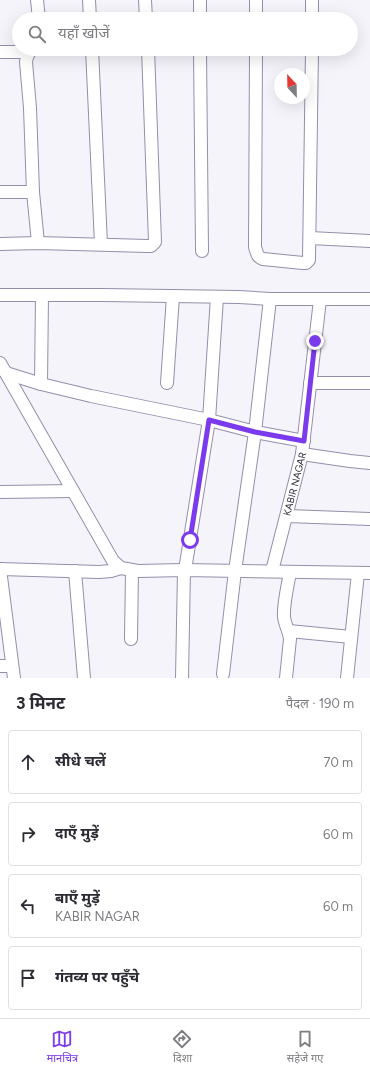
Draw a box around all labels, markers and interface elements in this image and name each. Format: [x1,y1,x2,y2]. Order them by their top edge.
search box [12,12,358,56]
icon: search [26,23,48,45]
text: यहाँ खोजें [58,24,110,42]
north arrow [274,68,310,104]
route end [306,332,324,350]
street label: KABIR NAGAR [280,451,309,517]
route start [181,531,199,549]
text: 3 मिनट [16,693,65,713]
text: पैदल · 190 m [286,696,354,711]
icon: ahead [17,751,39,773]
text: सीधे चलें [55,752,106,770]
text: 70 m [323,755,353,770]
icon: right [17,823,39,845]
text: दाएँ मुड़ें [55,824,99,842]
text: 60 m [323,827,353,842]
text: बाएँ मुड़ें [55,889,100,907]
icon: left [17,895,39,917]
text: 60 m [323,899,353,914]
text: KABIR NAGAR [55,909,140,924]
icon: arrive [17,967,39,989]
text: गंतव्य पर पहुँचे [55,968,139,986]
tab: मानचित्र [47,1028,78,1066]
tab: दिशा [171,1028,193,1066]
tab: सहेजे गए [287,1028,323,1066]

